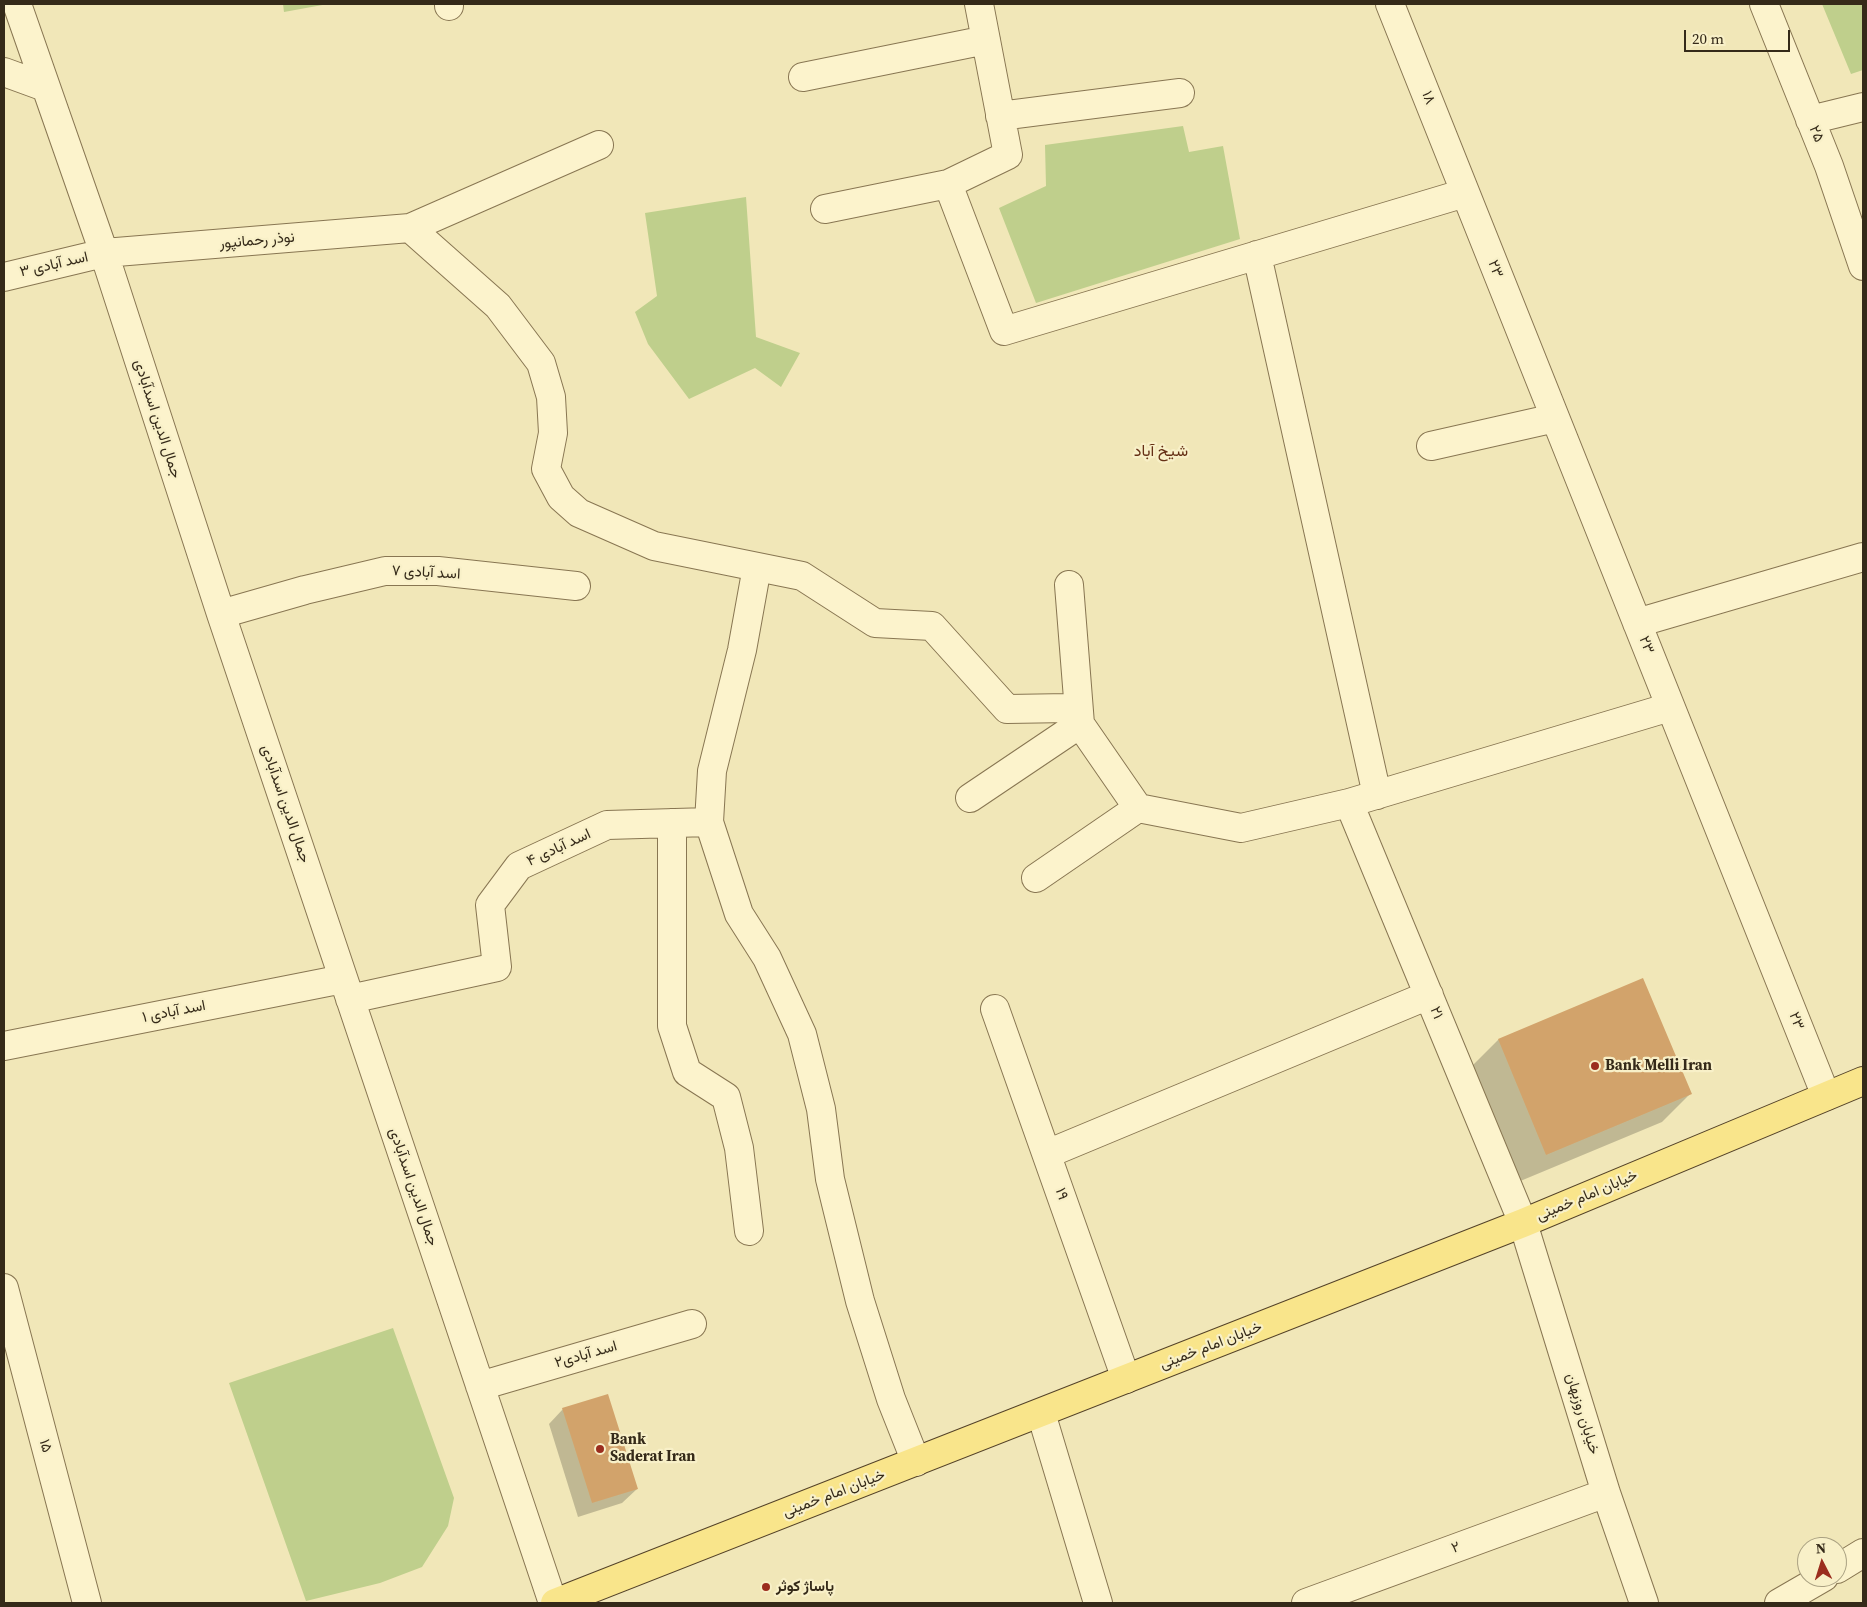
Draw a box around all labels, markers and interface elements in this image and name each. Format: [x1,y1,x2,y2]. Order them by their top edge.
scale bar [1687,20,1793,52]
text: 20 m [1692,28,1724,49]
street label: ۱۸ [1417,89,1439,107]
street label: ۲۵ [1805,123,1827,145]
street label: نوذر رحمانپور [219,229,295,253]
street label: اسد آبادی ۳ [18,248,90,282]
street label: ۲۳ [1483,257,1507,281]
street label: جمال الدین اسدآبادی [129,357,185,481]
district label: شیخ آباد [1134,442,1188,462]
street label: اسد آبادی ۷ [391,562,461,584]
street label: ۲۳ [1634,633,1658,657]
street label: جمال الدین اسدآبادی [256,743,314,865]
street label: اسد آبادی ۴ [524,825,594,871]
street label: اسد آبادی ۱ [141,997,207,1027]
street label: ۲۱ [1425,1004,1447,1022]
street label: ۲۳ [1784,1009,1808,1033]
place label: Bank Melli Iran [1605,1057,1712,1075]
marker: Bank Melli Iran [1589,1060,1601,1072]
street label: جمال الدین اسدآبادی [384,1126,442,1248]
street label: خیابان امام خمینی [1534,1167,1640,1225]
street label: ۱۹ [1051,1186,1071,1202]
street label: خیابان امام خمینی [1157,1318,1265,1374]
street label: اسد آبادی۲ [553,1337,619,1373]
street label: خیابان روزبهان [1561,1371,1603,1457]
place label: Bank Saderat Iran [610,1431,696,1466]
street label: ۱۵ [35,1437,55,1455]
marker: Bank Saderat Iran [594,1443,606,1455]
street label: خیابان امام خمینی [780,1466,888,1522]
north arrow [1797,1537,1847,1587]
street label: ۲ [1449,1538,1463,1558]
text: N [1815,1538,1827,1558]
place label: پاساژ کوثر [776,1578,834,1596]
marker: پاساژ کوثر [760,1581,772,1593]

